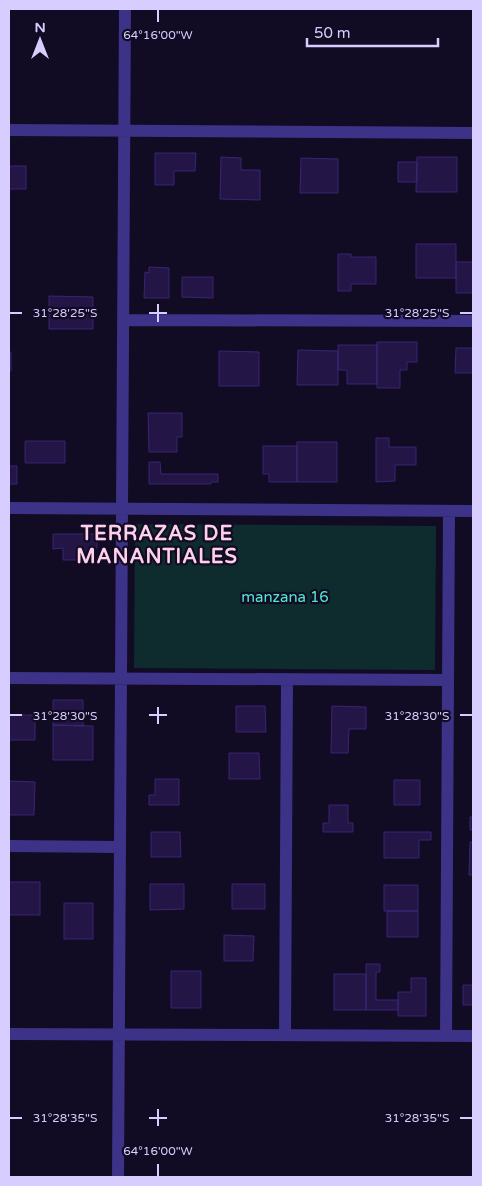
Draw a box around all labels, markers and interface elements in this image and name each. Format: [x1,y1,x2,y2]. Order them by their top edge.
north arrow [15,15,65,65]
scale bar [307,15,438,47]
text: N [34,19,46,36]
text: 50 m [314,24,351,42]
text: 64°16'00"W [123,28,193,42]
text: 31°28'25"S [33,306,97,320]
text: 31°28'25"S [385,306,449,320]
district label: TERRAZAS DE MANANTIALES [76,522,238,569]
park label: manzana 16 [241,588,329,606]
text: 31°28'30"S [33,709,97,723]
text: 31°28'30"S [385,709,449,723]
text: 31°28'35"S [33,1111,97,1125]
text: 31°28'35"S [385,1111,449,1125]
text: 64°16'00"W [123,1144,193,1158]

